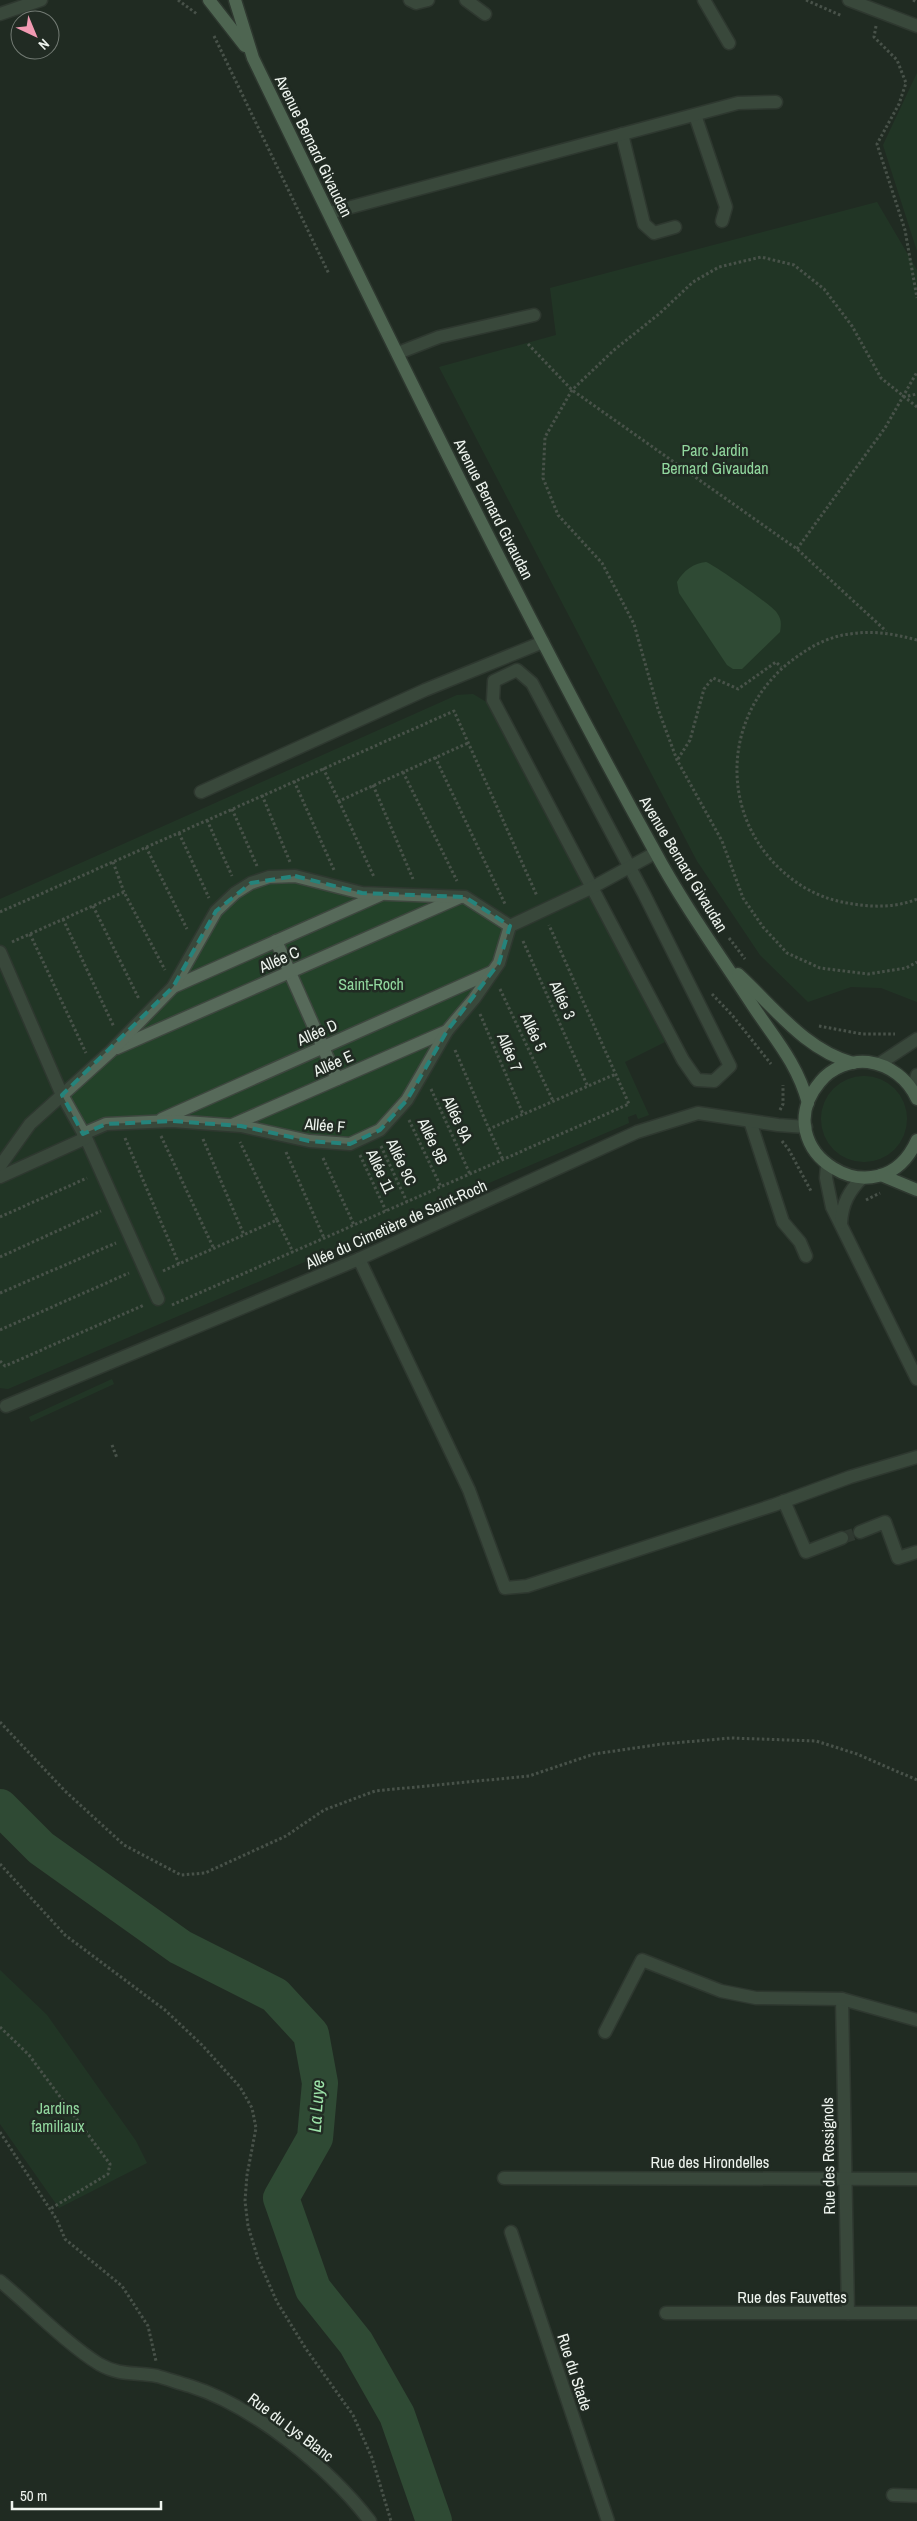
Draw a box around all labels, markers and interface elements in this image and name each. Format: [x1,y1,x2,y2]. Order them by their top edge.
north arrow [10,10,60,60]
text: N [35,35,53,54]
street label: Avenue Bernard Givaudan [270,71,358,221]
street label: Avenue Bernard Givaudan [449,434,539,583]
park label: Parc Jardin Bernard Givaudan [661,439,769,479]
street label: Avenue Bernard Givaudan [634,791,733,936]
street label: Allée C [254,940,303,978]
park label: Saint-Roch [338,973,404,995]
street label: Allée 3 [544,976,581,1023]
street label: Allée 5 [515,1008,552,1055]
street label: Allée D [292,1013,341,1051]
street label: Allée 7 [492,1028,528,1075]
street label: Allée E [309,1044,356,1082]
street label: Allée 9A [437,1091,478,1146]
street label: Allée F [303,1112,346,1138]
street label: Allée 9B [412,1113,453,1168]
street label: Allée 9C [381,1134,422,1189]
street label: Allée 11 [361,1144,401,1197]
street label: Allée du Cimetière de Saint-Roch [301,1174,490,1274]
water label: La Luye [302,2079,330,2133]
park label: Jardins familiaux [31,2097,85,2137]
street label: Rue des Rossignols [816,2097,840,2215]
street label: Rue des Hirondelles [651,2151,769,2173]
street label: Rue des Fauvettes [737,2286,847,2308]
street label: Rue du Stade [552,2330,598,2414]
street label: Rue du Lys Blanc [244,2387,339,2467]
scale bar [12,2478,161,2510]
text: 50 m [20,2485,47,2506]

